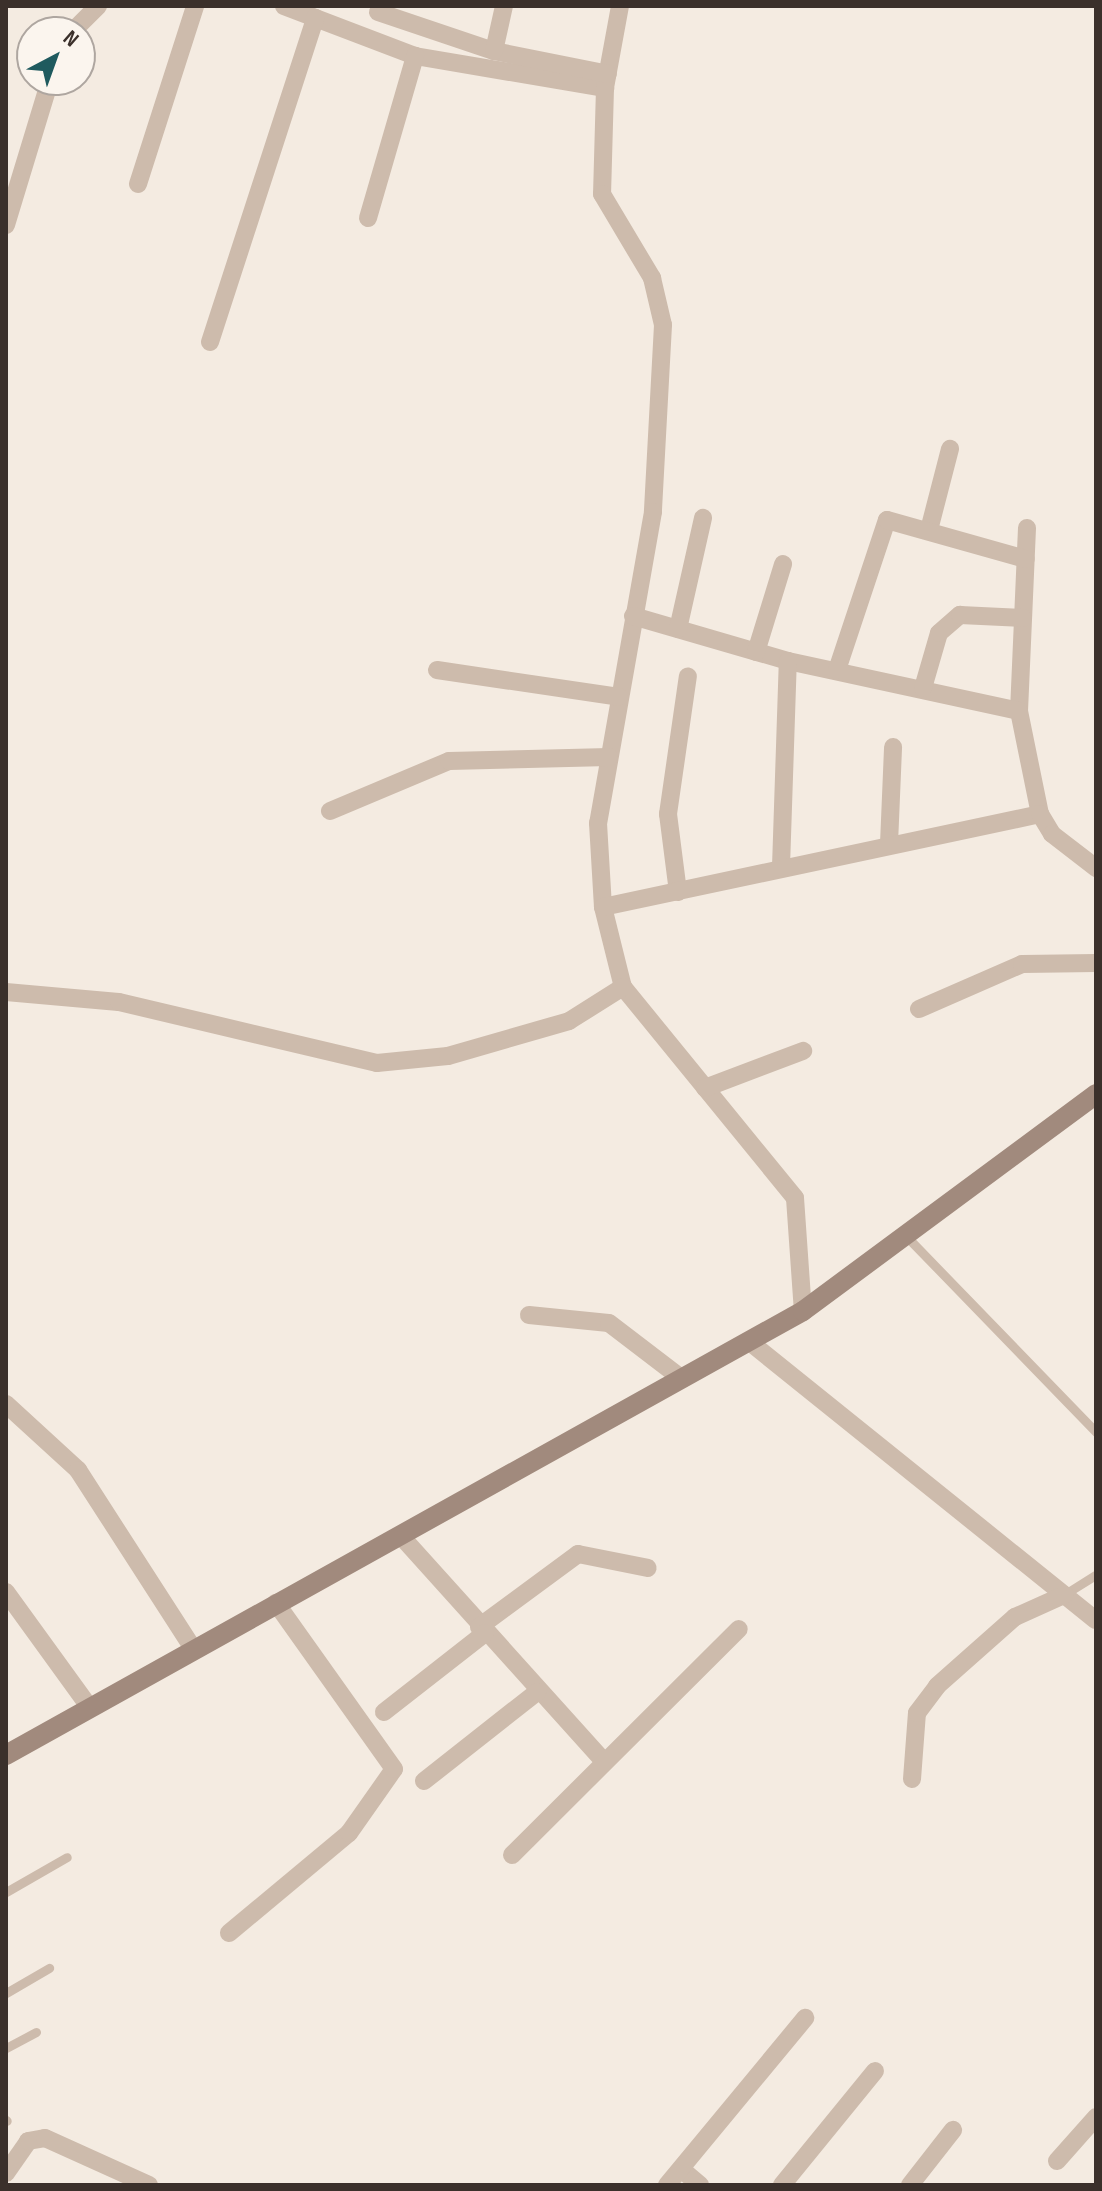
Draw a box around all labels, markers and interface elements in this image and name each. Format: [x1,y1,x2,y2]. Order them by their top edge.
north arrow [16,16,96,96]
text: N [57,25,84,53]

